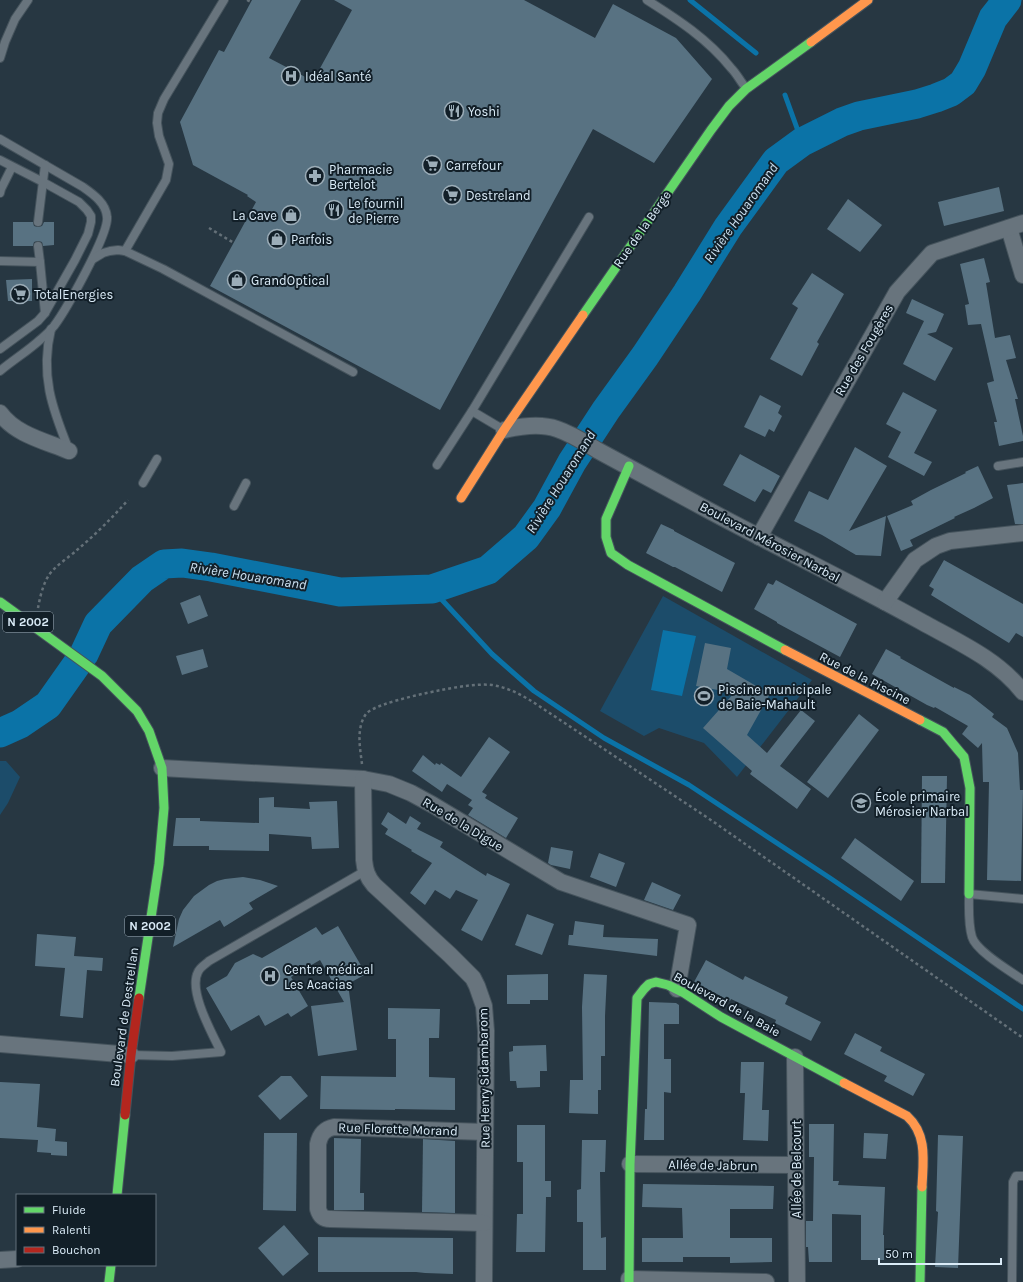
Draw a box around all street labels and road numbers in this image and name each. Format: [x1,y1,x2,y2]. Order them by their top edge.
street label: Rue de la Berge [610,187,674,270]
street label: Rue des Fougères [832,301,896,399]
street label: Boulevard Mérosier Narbal [697,499,843,585]
road number: N 2002 [3,612,53,632]
street label: Rue de la Piscine [817,649,913,708]
street label: Rue de la Digue [420,794,506,854]
road number: N 2002 [125,916,175,936]
street label: Boulevard de Destrellan [107,946,141,1088]
street label: Boulevard de la Baie [671,968,783,1040]
street label: Rue Henry Sidambarom [475,1008,493,1148]
street label: Rue Florette Morand [338,1119,458,1139]
street label: Allée de Belcourt [789,1120,804,1218]
street label: Allée de Jabrun [668,1157,758,1173]

